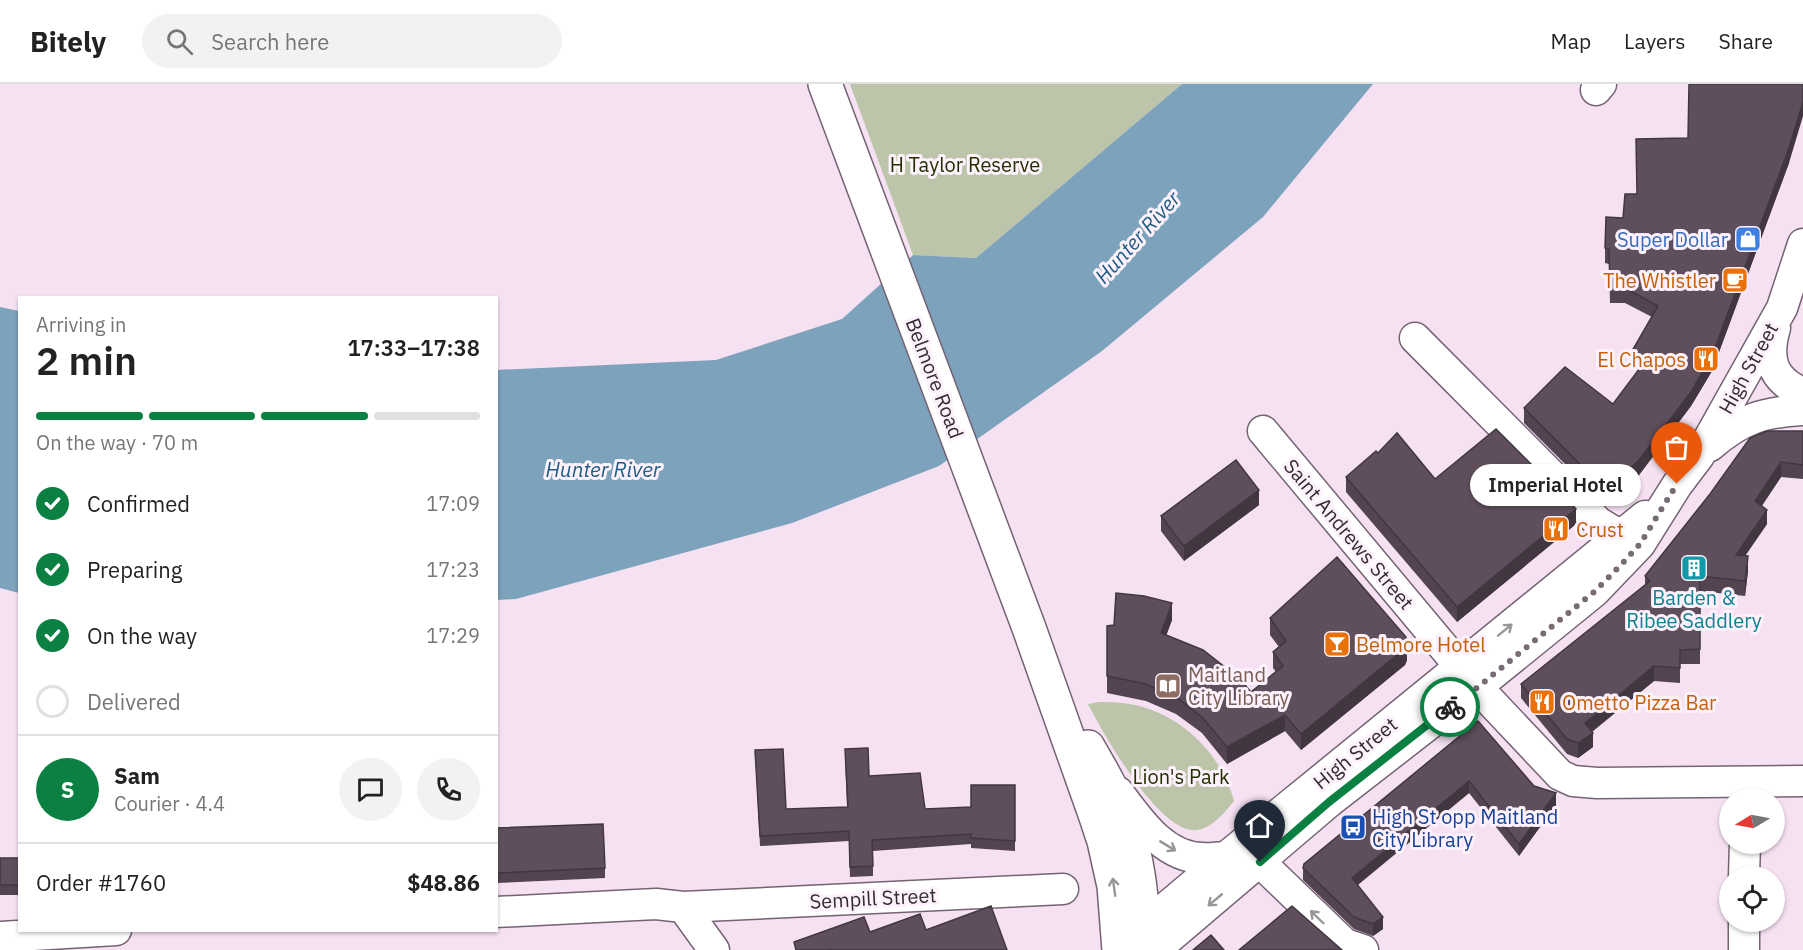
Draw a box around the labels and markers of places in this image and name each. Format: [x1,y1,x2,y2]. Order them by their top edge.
shop icon: Super Dollar [1733,224,1763,254]
place label: Super Dollar [1617,226,1728,253]
cafe icon: The Whistler [1720,265,1750,295]
place label: The Whistler [1603,267,1716,294]
restaurant icon: El Chapos [1691,344,1721,374]
place label: El Chapos [1597,346,1686,373]
pin [1651,422,1702,484]
callout: Imperial Hotel [1470,463,1641,505]
restaurant icon: Crust [1541,514,1571,544]
place label: Crust [1576,516,1624,543]
building icon: Barden & Ribee Saddlery [1679,553,1709,583]
place label: Barden & Ribee Saddlery [1626,584,1762,634]
bar icon: Belmore Hotel [1322,629,1352,659]
place label: Belmore Hotel [1356,631,1486,658]
place label: Maitland City Library [1188,661,1289,711]
library icon: Maitland City Library [1153,671,1183,701]
restaurant icon: Ometto Pizza Bar [1527,687,1557,717]
place label: Ometto Pizza Bar [1562,689,1716,716]
pin [1234,800,1285,862]
place label: High St opp Maitland City Library [1372,803,1558,853]
bus stop icon: High St opp Maitland City Library [1338,812,1368,842]

